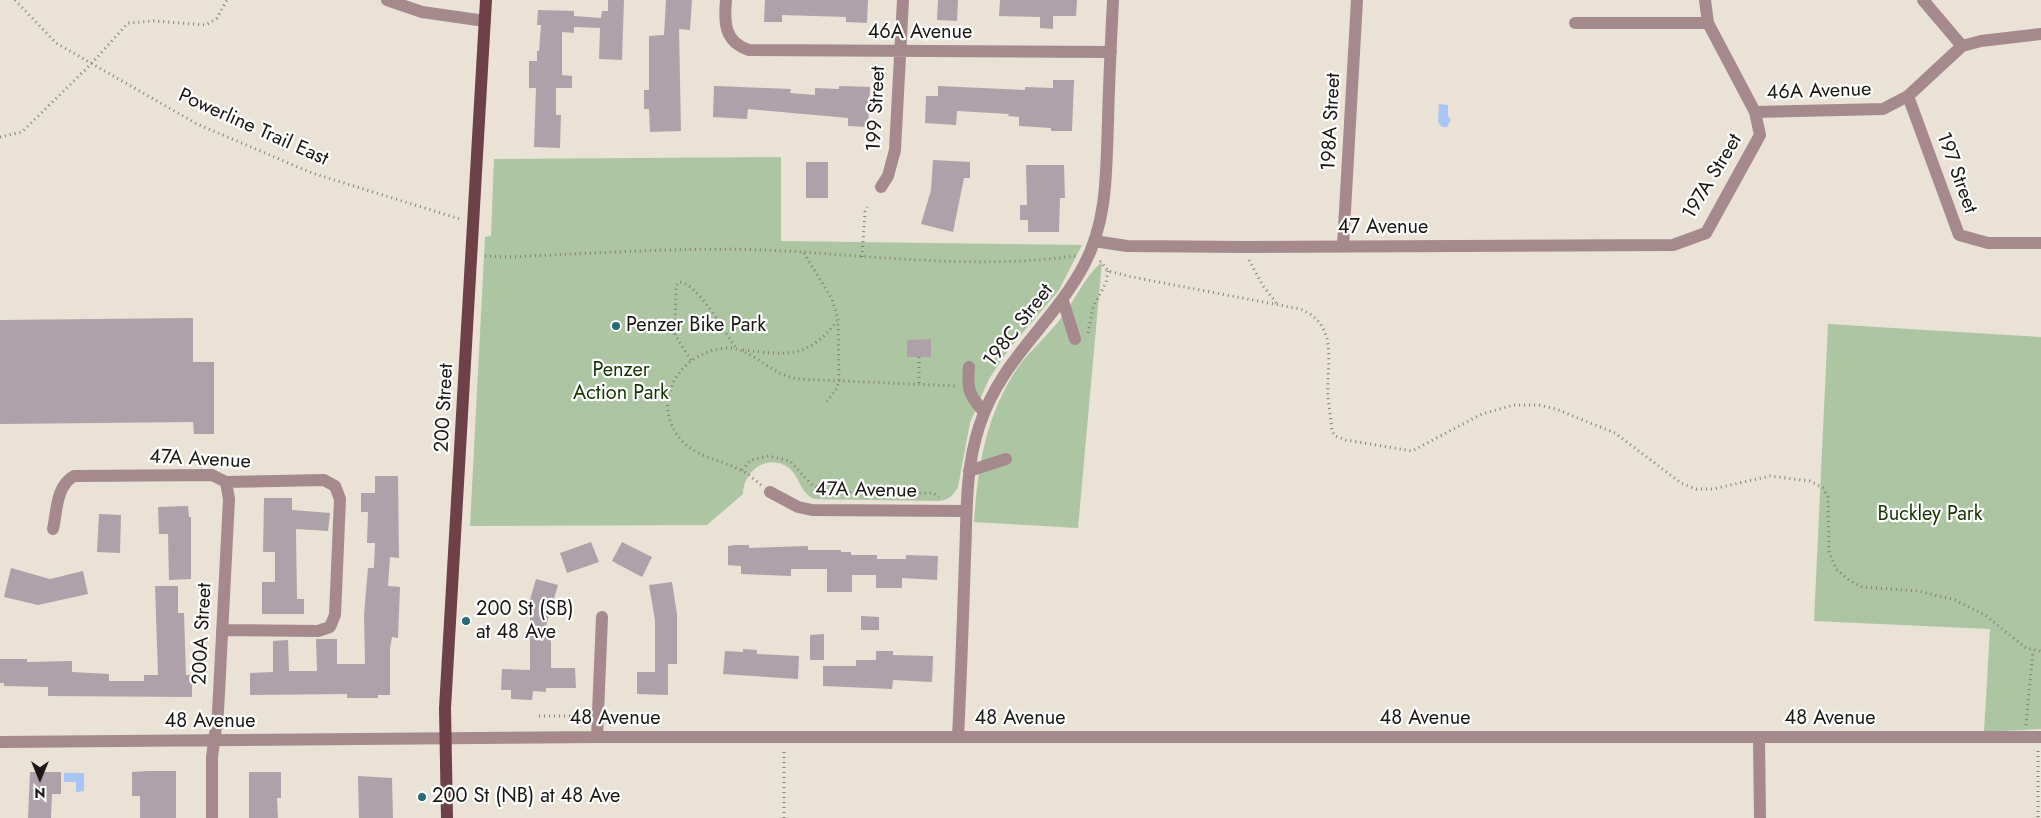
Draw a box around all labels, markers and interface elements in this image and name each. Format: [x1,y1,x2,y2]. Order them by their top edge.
street label: 46A Avenue [868,21,972,45]
street label: 199 Street [863,66,891,152]
street label: 198A Street [1317,72,1347,172]
street label: 46A Avenue [1766,78,1872,106]
street label: Powerline Trail East [174,84,332,172]
street label: 197 Street [1930,129,1982,217]
street label: 197A Street [1678,130,1748,224]
street label: 47 Avenue [1338,216,1428,240]
street label: 198C Street [979,280,1059,372]
place label: Penzer Bike Park [626,314,766,338]
marker: Penzer Bike Park [610,320,622,332]
park label: Penzer Action Park [573,359,669,406]
street label: 200 Street [431,363,459,453]
street label: 47A Avenue [149,445,251,475]
street label: 47A Avenue [815,478,917,504]
park label: Buckley Park [1877,503,1983,527]
street label: 200A Street [188,582,218,686]
place label: 200 St (SB) at 48 Ave [476,598,574,645]
marker: 200 St (SB) at 48 Ave [460,615,472,627]
street label: 48 Avenue [570,707,660,731]
street label: 48 Avenue [975,707,1065,731]
street label: 48 Avenue [1380,707,1470,731]
street label: 48 Avenue [1785,707,1875,731]
street label: 48 Avenue [165,710,255,734]
north arrow [15,753,65,803]
text: N [34,783,46,803]
place label: 200 St (NB) at 48 Ave [432,785,620,809]
marker: 200 St (NB) at 48 Ave [416,791,428,803]

